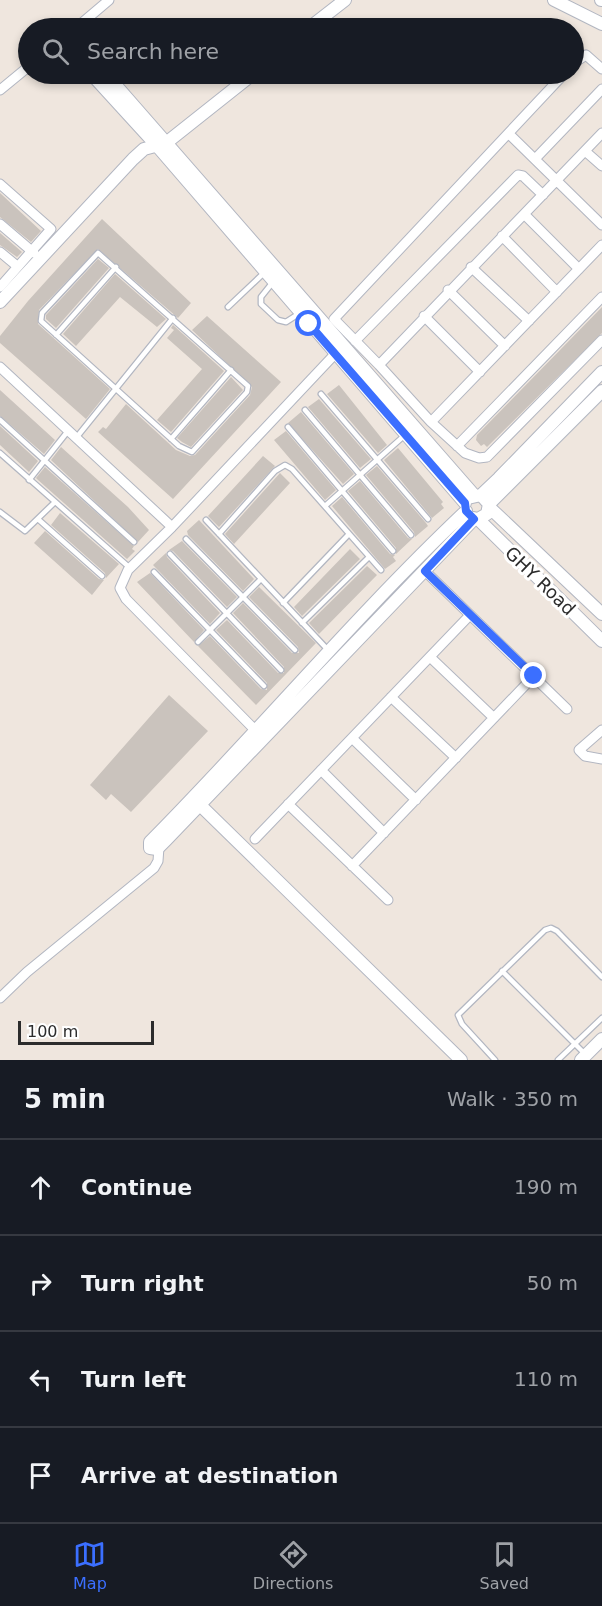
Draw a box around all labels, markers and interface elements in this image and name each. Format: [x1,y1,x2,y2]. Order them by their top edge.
search box [18,18,584,84]
icon: search [39,35,72,68]
text: Search here [87,39,219,64]
route start [295,310,321,336]
street label: GHY Road [501,542,580,619]
route end [520,662,546,688]
scale bar [18,1018,154,1046]
text: 100 m [27,1022,78,1041]
text: 5 min [24,1084,106,1114]
text: Walk · 350 m [447,1087,578,1111]
icon: ahead [24,1171,57,1204]
text: Continue [81,1175,192,1200]
text: 190 m [514,1175,578,1199]
icon: right [24,1267,57,1300]
text: Turn right [81,1271,204,1296]
text: 50 m [527,1271,578,1295]
icon: left [24,1363,57,1396]
text: Turn left [81,1367,186,1392]
text: 110 m [514,1367,578,1391]
icon: arrive [24,1459,57,1492]
text: Arrive at destination [81,1463,338,1488]
tab: Map [73,1538,107,1593]
tab: Directions [253,1538,333,1593]
tab: Saved [480,1538,529,1593]

